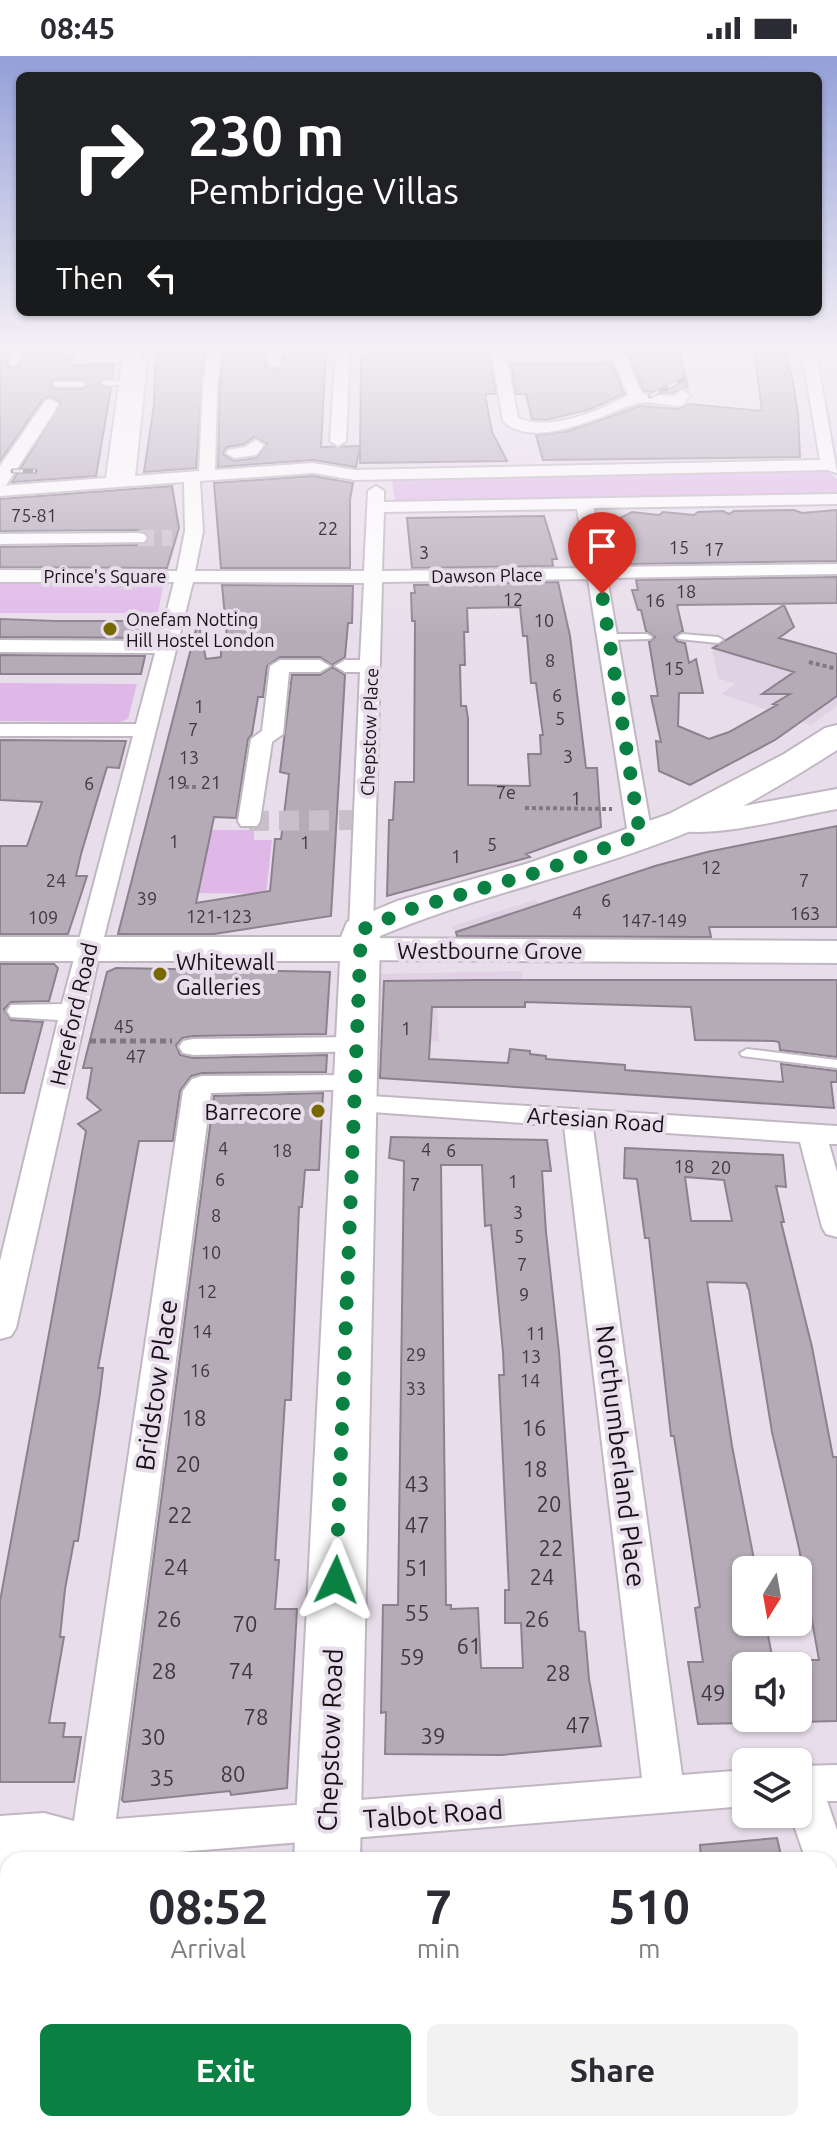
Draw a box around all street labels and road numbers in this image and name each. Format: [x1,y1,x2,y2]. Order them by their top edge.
street label: Dawson Place [431,564,543,586]
street label: Prince's Square [44,566,166,586]
street label: Chepstow Place [357,668,381,796]
street label: Westbourne Grove [397,938,583,963]
street label: Hereford Road [44,940,102,1088]
street label: Artesian Road [526,1102,666,1136]
street label: Bridstow Place [130,1297,182,1473]
street label: Northumberland Place [591,1323,651,1589]
street label: Chepstow Road [312,1648,348,1832]
street label: Talbot Road [362,1795,504,1833]

